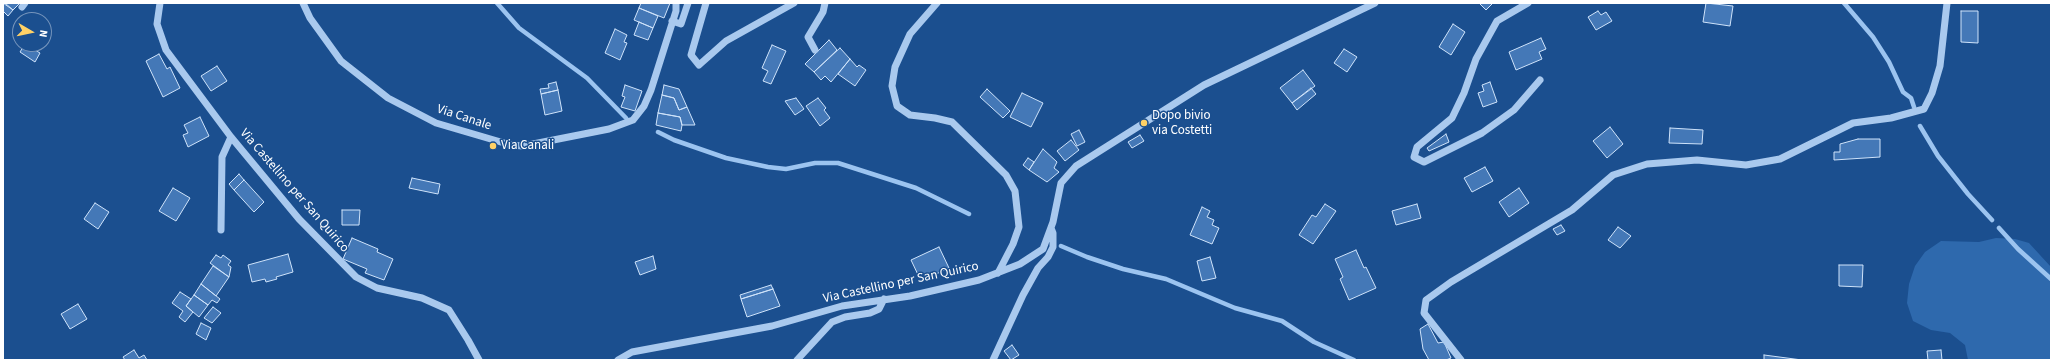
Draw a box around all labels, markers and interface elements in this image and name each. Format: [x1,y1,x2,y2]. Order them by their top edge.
north arrow [12,12,52,52]
text: N [35,29,51,39]
street label: Via Canale [435,102,493,134]
place label: Dopo bivio via Costetti [1152,108,1212,139]
marker: Dopo bivio via Costetti [1139,118,1149,128]
street label: Via Castellino per San Quirico [236,126,352,256]
place label: Via Canali [501,138,554,154]
marker: Via Canali [488,141,498,151]
street label: Via Castellino per San Quirico [822,259,980,307]

